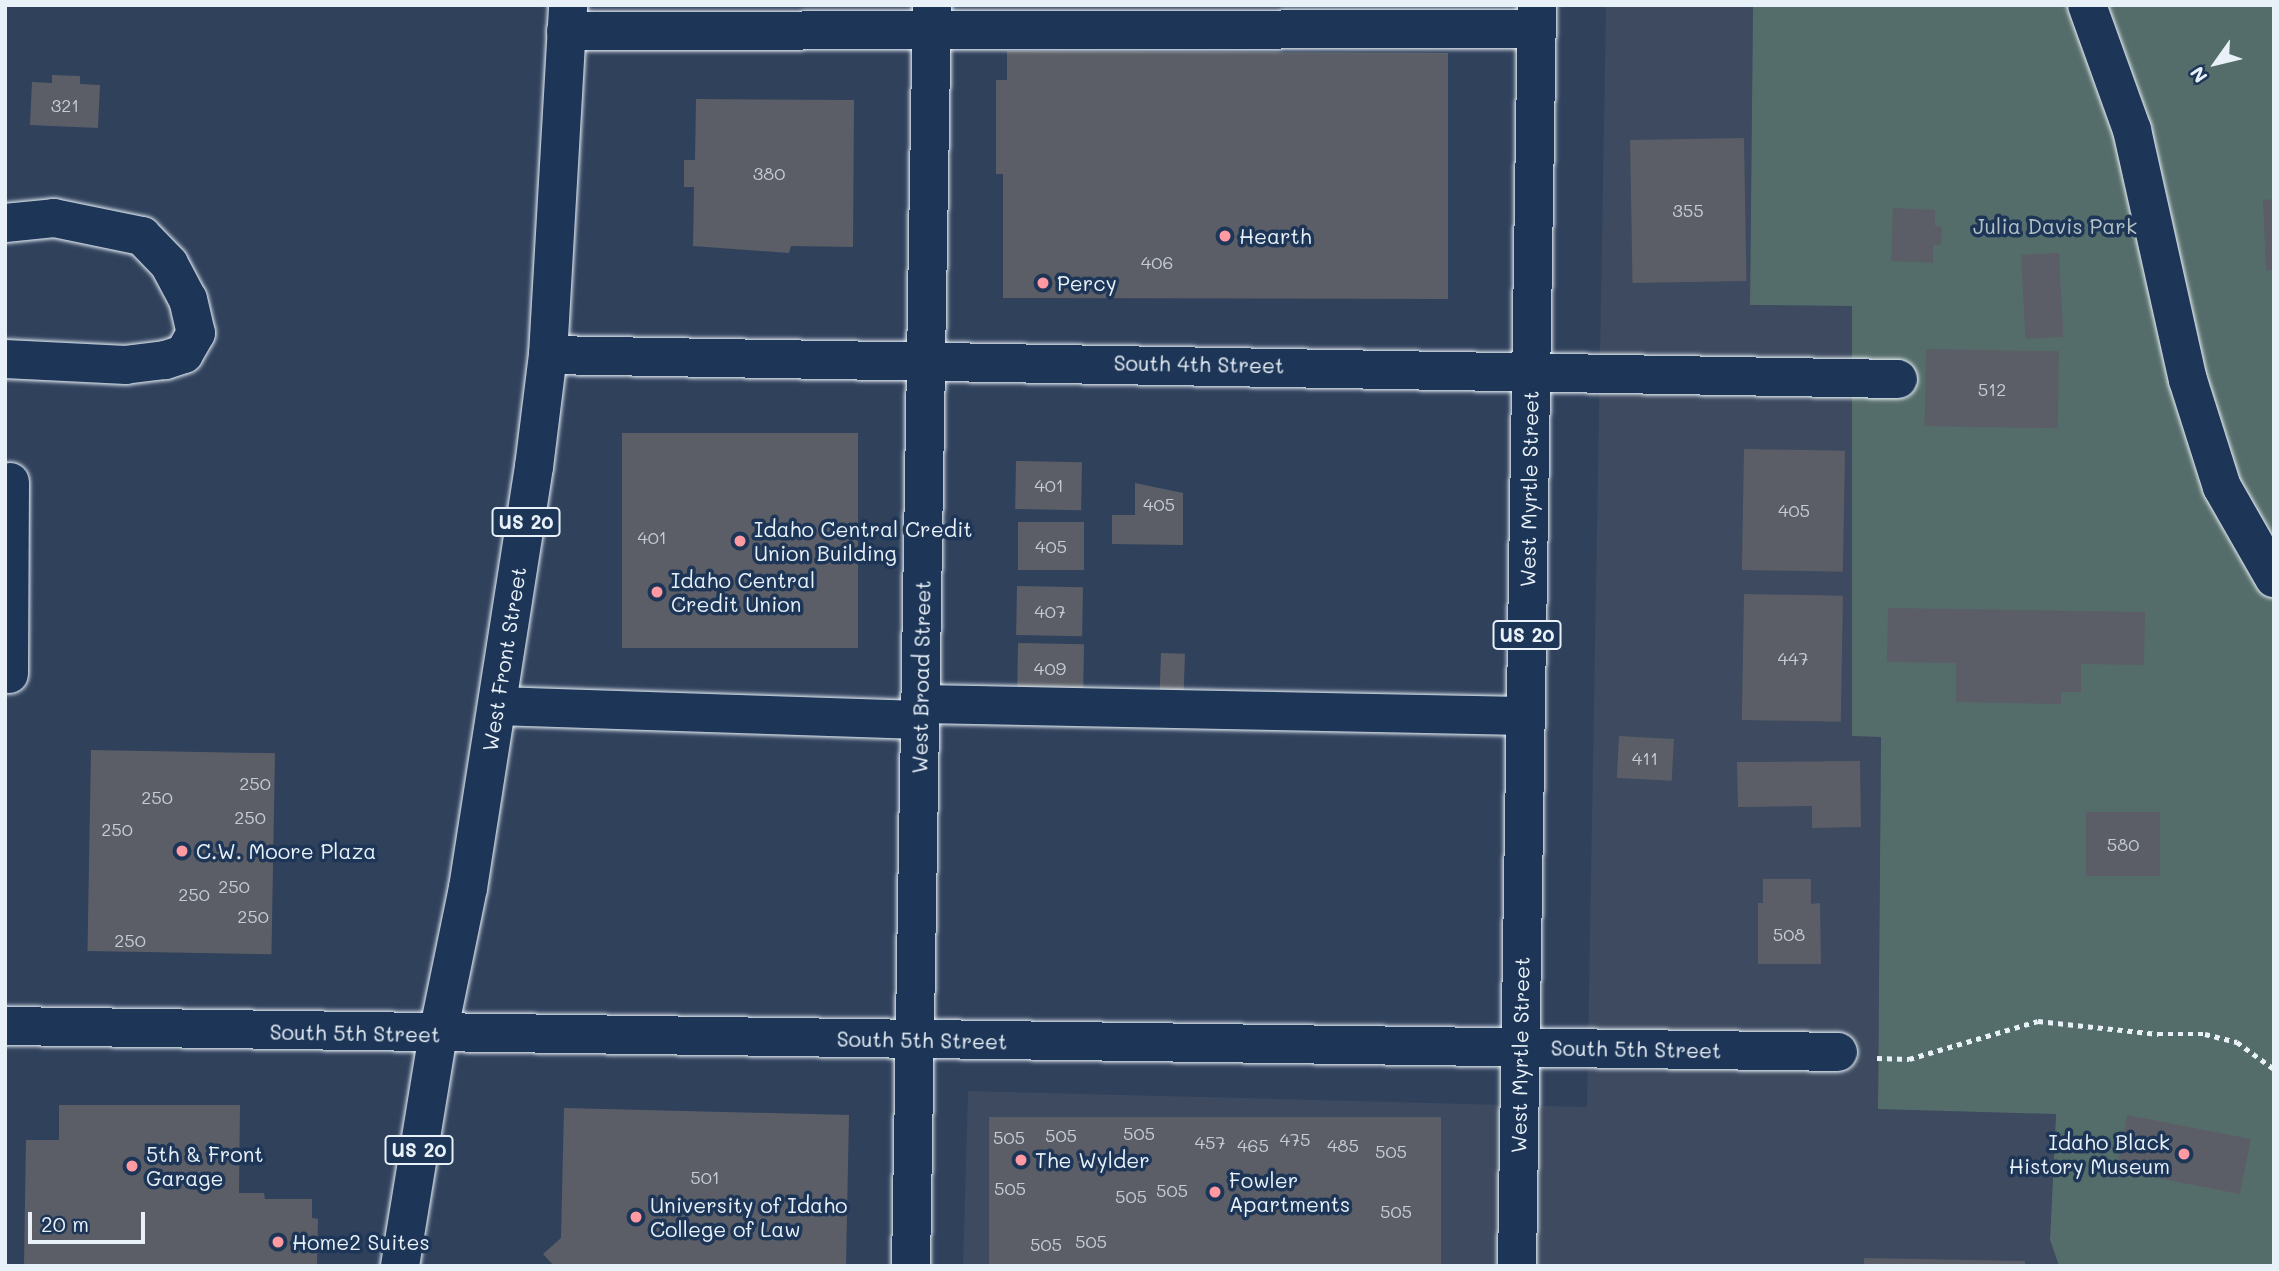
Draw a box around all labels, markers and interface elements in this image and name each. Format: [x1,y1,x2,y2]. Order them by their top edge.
north arrow [2181,28,2251,98]
text: N [2184,62,2213,88]
house number: 321 [51,94,79,116]
house number: 380 [753,162,785,184]
house number: 355 [1672,199,1704,221]
park label: Julia Davis Park [1973,213,2137,239]
place label: Hearth [1239,223,1312,249]
marker: Hearth [1217,228,1233,244]
house number: 406 [1141,251,1173,273]
place label: Percy [1057,270,1117,296]
marker: Percy [1035,275,1051,291]
street label: South 4th Street [1114,350,1284,378]
house number: 512 [1978,378,2006,400]
street label: West Myrtle Street [1515,390,1543,588]
house number: 401 [1034,474,1064,496]
house number: 405 [1143,493,1175,515]
house number: 405 [1778,499,1810,521]
road number: US 20 [491,506,561,538]
place label: Idaho Central Credit Union Building [754,516,973,566]
house number: 401 [637,526,667,548]
marker: Idaho Central Credit Union Building [732,533,748,549]
house number: 405 [1035,535,1067,557]
street label: West Front Street [477,565,531,753]
place label: Idaho Central Credit Union [671,567,815,617]
street label: West Broad Street [907,580,935,774]
marker: Idaho Central Credit Union [649,584,665,600]
house number: 407 [1034,600,1066,622]
road number: US 20 [1492,620,1562,650]
house number: 447 [1777,647,1809,669]
house number: 409 [1034,657,1066,679]
house number: 411 [1632,747,1658,769]
house number: 250 [239,772,271,794]
house number: 250 [141,786,173,808]
house number: 250 [234,806,266,828]
house number: 250 [101,818,133,840]
house number: 580 [2107,833,2139,855]
place label: C.W. Moore Plaza [196,838,376,864]
marker: C.W. Moore Plaza [174,843,190,859]
house number: 250 [218,875,250,897]
house number: 250 [178,883,210,905]
house number: 250 [237,905,269,927]
house number: 508 [1773,923,1805,945]
house number: 250 [114,929,146,951]
street label: West Myrtle Street [1506,956,1534,1154]
street label: South 5th Street [270,1019,440,1047]
street label: South 5th Street [837,1026,1007,1054]
street label: South 5th Street [1551,1035,1721,1063]
house number: 505 [1123,1122,1155,1144]
house number: 505 [1045,1124,1077,1146]
house number: 505 [993,1126,1025,1148]
house number: 475 [1279,1128,1311,1150]
place label: Idaho Black History Museum [2009,1129,2170,1179]
house number: 457 [1194,1131,1226,1153]
road number: US 20 [384,1134,454,1166]
house number: 465 [1237,1134,1269,1156]
house number: 485 [1327,1134,1359,1156]
house number: 505 [1375,1140,1407,1162]
place label: 5th & Front Garage [146,1141,264,1191]
marker: Idaho Black History Museum [2176,1146,2192,1162]
place label: The Wylder [1035,1147,1150,1173]
marker: The Wylder [1013,1152,1029,1168]
marker: 5th & Front Garage [124,1158,140,1174]
house number: 501 [690,1166,720,1188]
place label: Fowler Apartments [1229,1167,1350,1217]
house number: 505 [994,1177,1026,1199]
house number: 505 [1156,1179,1188,1201]
marker: Fowler Apartments [1207,1184,1223,1200]
house number: 505 [1115,1185,1147,1207]
place label: University of Idaho College of Law [650,1192,848,1242]
scale bar [32,1198,149,1242]
house number: 505 [1380,1200,1412,1222]
marker: University of Idaho College of Law [628,1209,644,1225]
text: 20 m [41,1210,89,1237]
place label: Home2 Suites [292,1229,430,1255]
house number: 505 [1075,1230,1107,1252]
house number: 505 [1030,1233,1062,1255]
marker: Home2 Suites [270,1234,286,1250]

